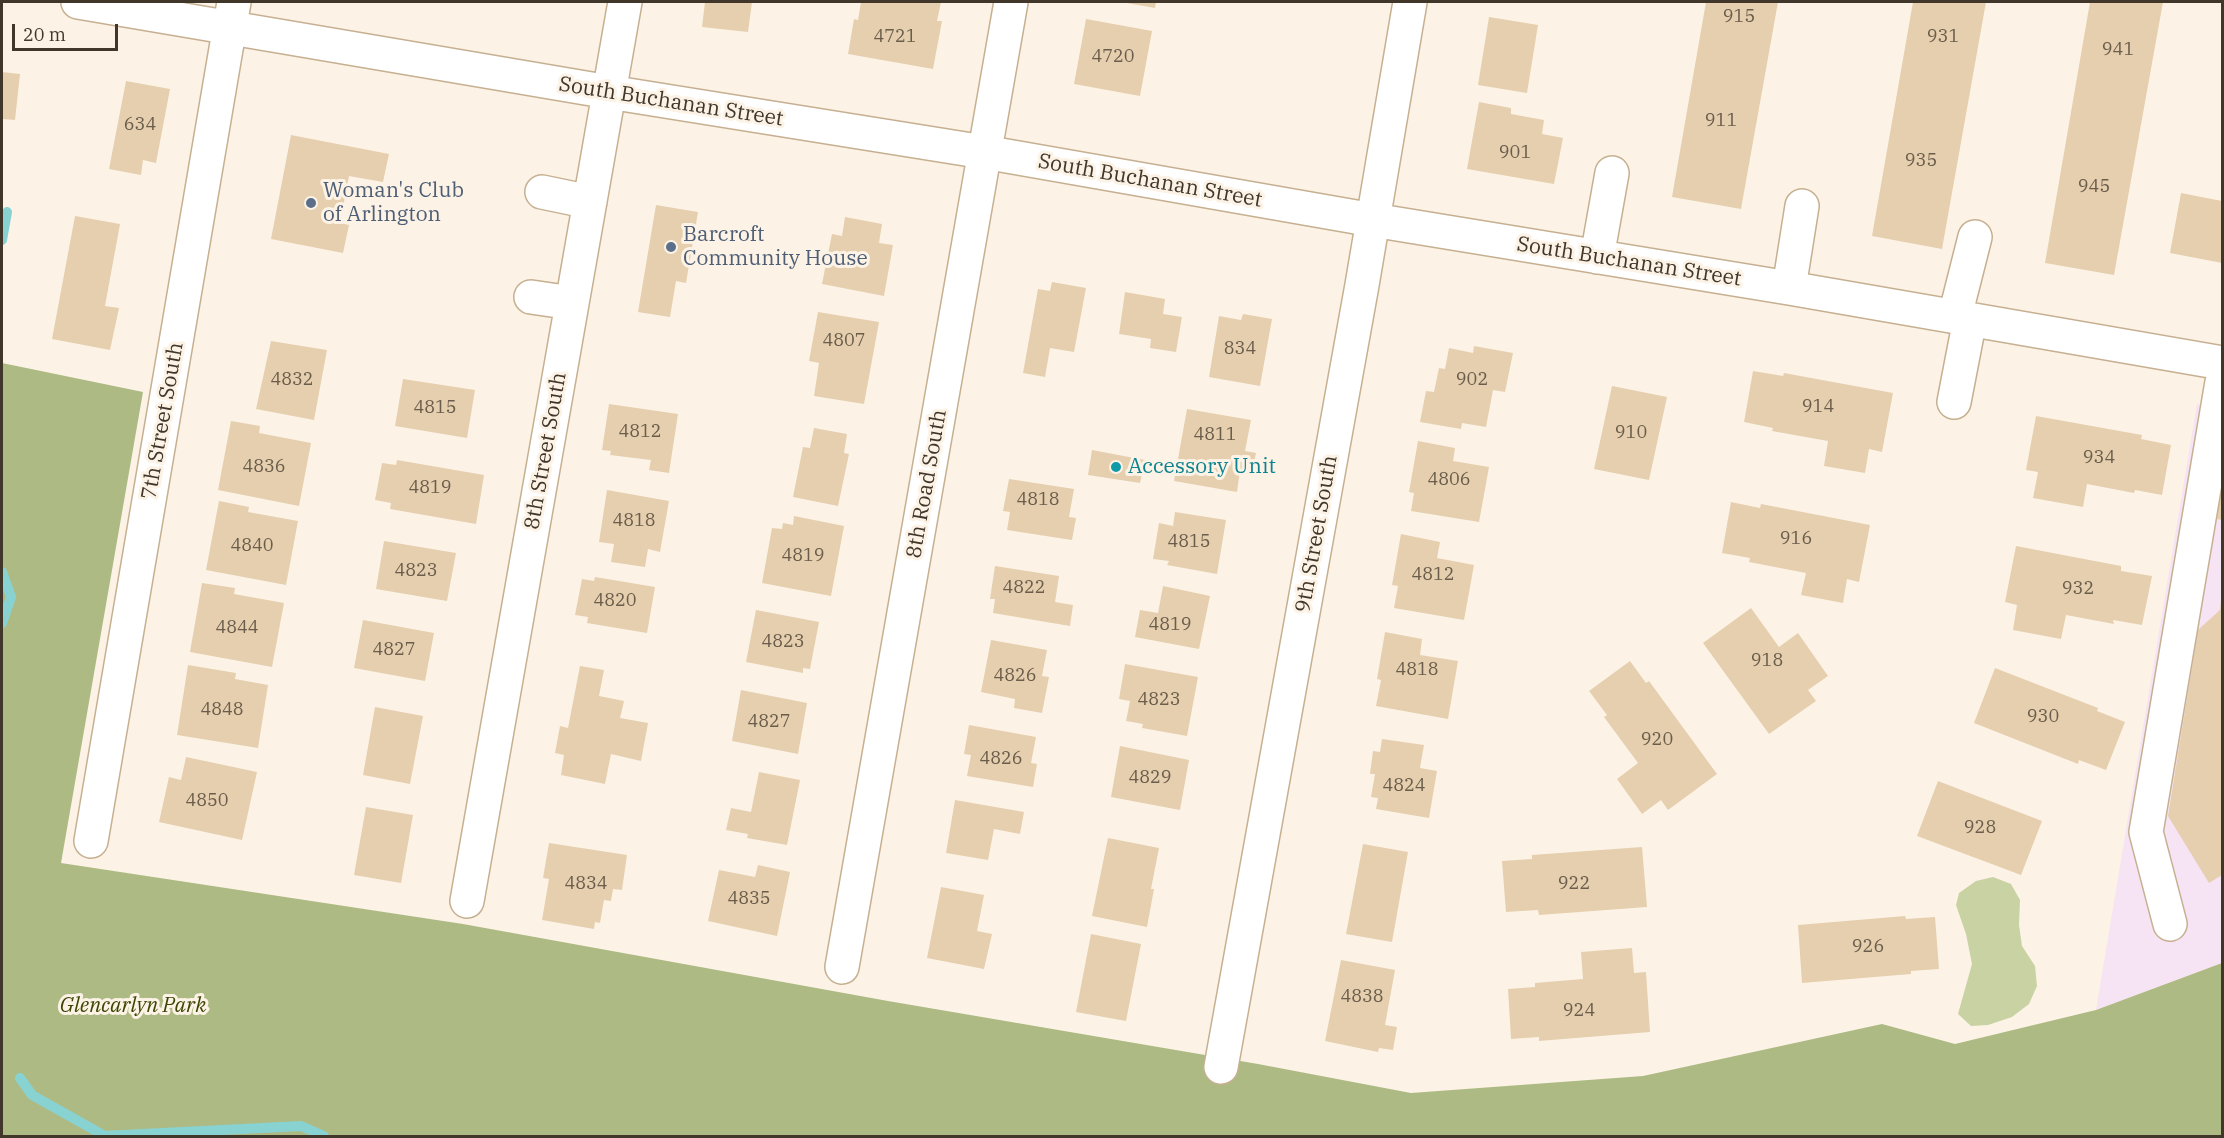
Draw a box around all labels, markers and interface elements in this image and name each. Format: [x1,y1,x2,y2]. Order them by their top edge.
house number: 915 [1723,6,1755,28]
scale bar [15,12,122,50]
text: 20 m [23,23,66,46]
house number: 4721 [873,26,917,48]
house number: 931 [1927,26,1959,48]
house number: 941 [2102,39,2134,61]
house number: 4720 [1091,46,1135,68]
street label: South Buchanan Street [557,72,785,132]
house number: 911 [1705,110,1737,132]
house number: 634 [124,114,156,136]
house number: 901 [1499,142,1531,164]
street label: South Buchanan Street [1036,149,1264,213]
house number: 935 [1905,150,1937,172]
house number: 945 [2078,176,2110,198]
place label: Woman's Club of Arlington [323,178,464,228]
marker: Woman's Club of Arlington [304,196,318,210]
place label: Barcroft Community House [683,222,868,272]
street label: South Buchanan Street [1515,232,1743,292]
marker: Barcroft Community House [664,240,678,254]
house number: 4807 [822,330,866,352]
house number: 834 [1224,338,1256,360]
street label: 7th Street South [137,340,189,502]
house number: 4832 [270,369,314,391]
house number: 902 [1456,369,1488,391]
street label: 8th Street South [520,370,572,532]
house number: 914 [1802,396,1834,418]
house number: 4815 [413,397,457,419]
street label: 8th Road South [902,408,952,560]
house number: 4812 [618,421,662,443]
house number: 910 [1615,422,1647,444]
house number: 4811 [1193,424,1237,446]
house number: 934 [2083,447,2115,469]
street label: 9th Street South [1291,453,1343,615]
place label: Accessory Unit [1128,454,1276,480]
house number: 4836 [242,456,286,478]
marker: Accessory Unit [1109,460,1123,474]
house number: 4806 [1427,469,1471,491]
house number: 4819 [408,477,452,499]
house number: 4818 [1016,489,1060,511]
house number: 4818 [612,510,656,532]
house number: 916 [1780,528,1812,550]
house number: 4815 [1167,531,1211,553]
house number: 4840 [230,535,274,557]
house number: 4819 [781,545,825,567]
house number: 4823 [394,560,438,582]
house number: 4812 [1411,564,1455,586]
house number: 4822 [1002,577,1046,599]
house number: 932 [2062,578,2094,600]
house number: 4820 [593,590,637,612]
house number: 4819 [1148,614,1192,636]
house number: 4844 [215,617,259,639]
house number: 4823 [761,631,805,653]
house number: 4827 [372,639,416,661]
house number: 918 [1751,650,1783,672]
house number: 4818 [1395,659,1439,681]
house number: 4826 [993,665,1037,687]
house number: 4823 [1137,689,1181,711]
house number: 4848 [200,699,244,721]
house number: 930 [2027,706,2059,728]
house number: 4827 [747,711,791,733]
house number: 920 [1641,729,1673,751]
house number: 4826 [979,748,1023,770]
house number: 4829 [1128,767,1172,789]
house number: 4824 [1382,775,1426,797]
house number: 4850 [185,790,229,812]
house number: 928 [1964,817,1996,839]
house number: 4834 [564,873,608,895]
house number: 922 [1558,873,1590,895]
house number: 4835 [727,888,771,910]
house number: 926 [1852,936,1884,958]
house number: 4838 [1340,986,1384,1008]
park label: Glencarlyn Park [60,993,206,1019]
house number: 924 [1563,1000,1595,1022]

